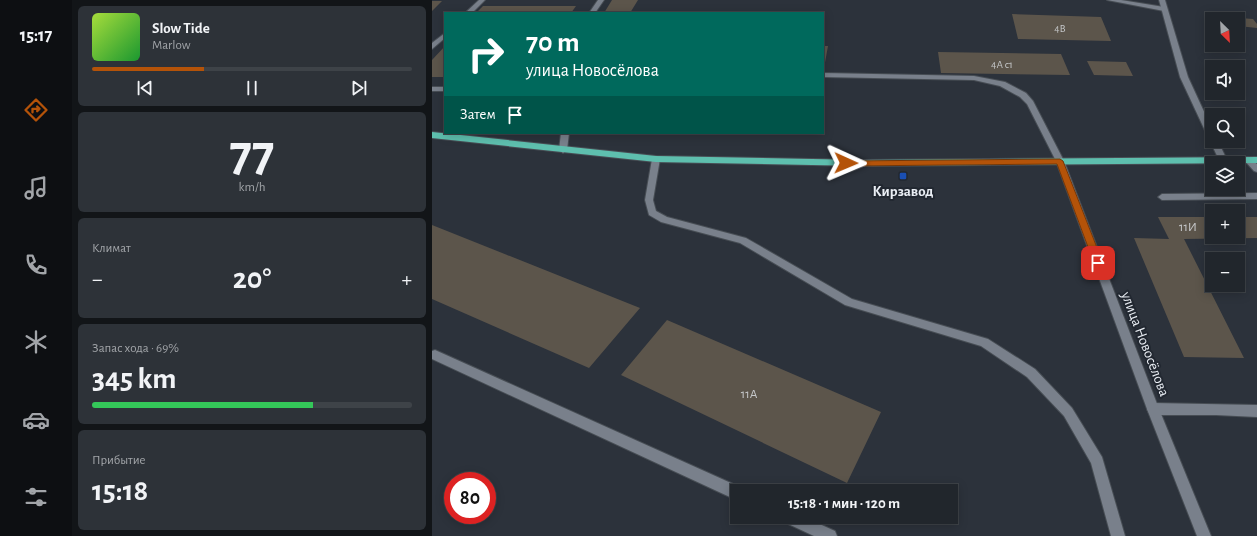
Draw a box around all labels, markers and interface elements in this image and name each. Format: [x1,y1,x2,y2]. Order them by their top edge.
north arrow [1205,12,1245,52]
map controls [1205,12,1245,292]
text: Slow Tide [152,21,210,36]
house number: 4В [1054,23,1066,34]
text: 15:17 [20,27,52,45]
icon: right [460,28,512,80]
text: 70 m [526,29,580,57]
text: Marlow [152,39,190,52]
house number: 4А с1 [991,59,1013,70]
button: sound [1205,60,1245,100]
text: улица Новосёлова [526,62,659,80]
icon: previous [134,77,156,99]
icon: pause [241,77,263,99]
icon: next [348,77,370,99]
icon: directions [22,96,50,124]
icon: arrive [504,104,526,126]
text: Затем [460,107,496,122]
button: search [1205,108,1245,148]
text: 77 [230,128,274,180]
position arrow [825,142,867,184]
button: layers [1205,156,1245,196]
marker: Кирзавод [898,171,908,181]
icon: music [22,174,50,202]
text: km/h [239,181,265,194]
place label: Кирзавод [873,184,933,199]
button: + [1205,204,1245,244]
house number: 11И [1179,221,1197,234]
text: Климат [92,242,131,255]
pin [1081,246,1115,280]
icon: phone [22,251,50,279]
icon: arrive [1087,252,1109,274]
button: − [1205,252,1245,292]
text: 20° [233,264,271,294]
text: − [92,268,103,290]
text: + [401,268,412,290]
street label: улица Новосёлова [1118,289,1172,399]
icon: climate [22,328,50,356]
text: Запас хода · 69% [92,342,179,355]
text: 345 km [92,364,177,394]
house number: 11А [741,388,758,401]
icon: car [22,406,50,434]
text: Прибытие [92,454,146,467]
speed limit sign: 80 [444,472,496,524]
text: 15:18 [92,476,148,506]
icon: filters [22,483,50,511]
text: 15:18 · 1 мин · 120 m [788,496,900,511]

